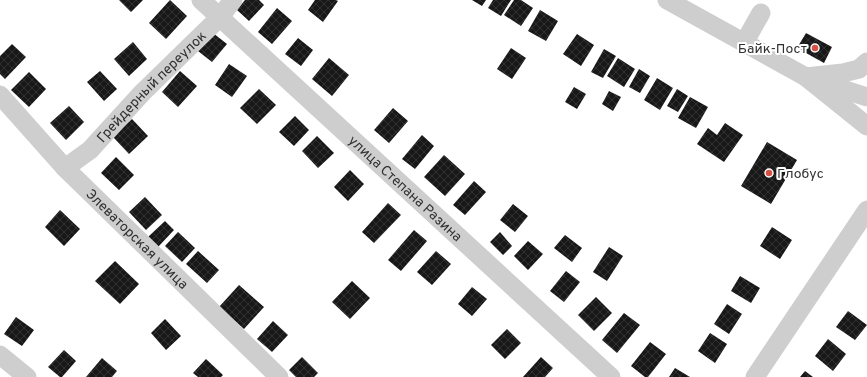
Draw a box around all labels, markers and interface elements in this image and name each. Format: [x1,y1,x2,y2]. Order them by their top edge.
street label: Грейдерный переулок [94,28,211,147]
place label: Байк-Пост [738,41,807,58]
marker: Байк-Пост [810,43,820,53]
street label: улица Степана Разина [344,133,465,246]
place label: Глобус [777,166,824,183]
marker: Глобус [764,168,774,178]
street label: Элеваторская улица [82,186,191,294]

